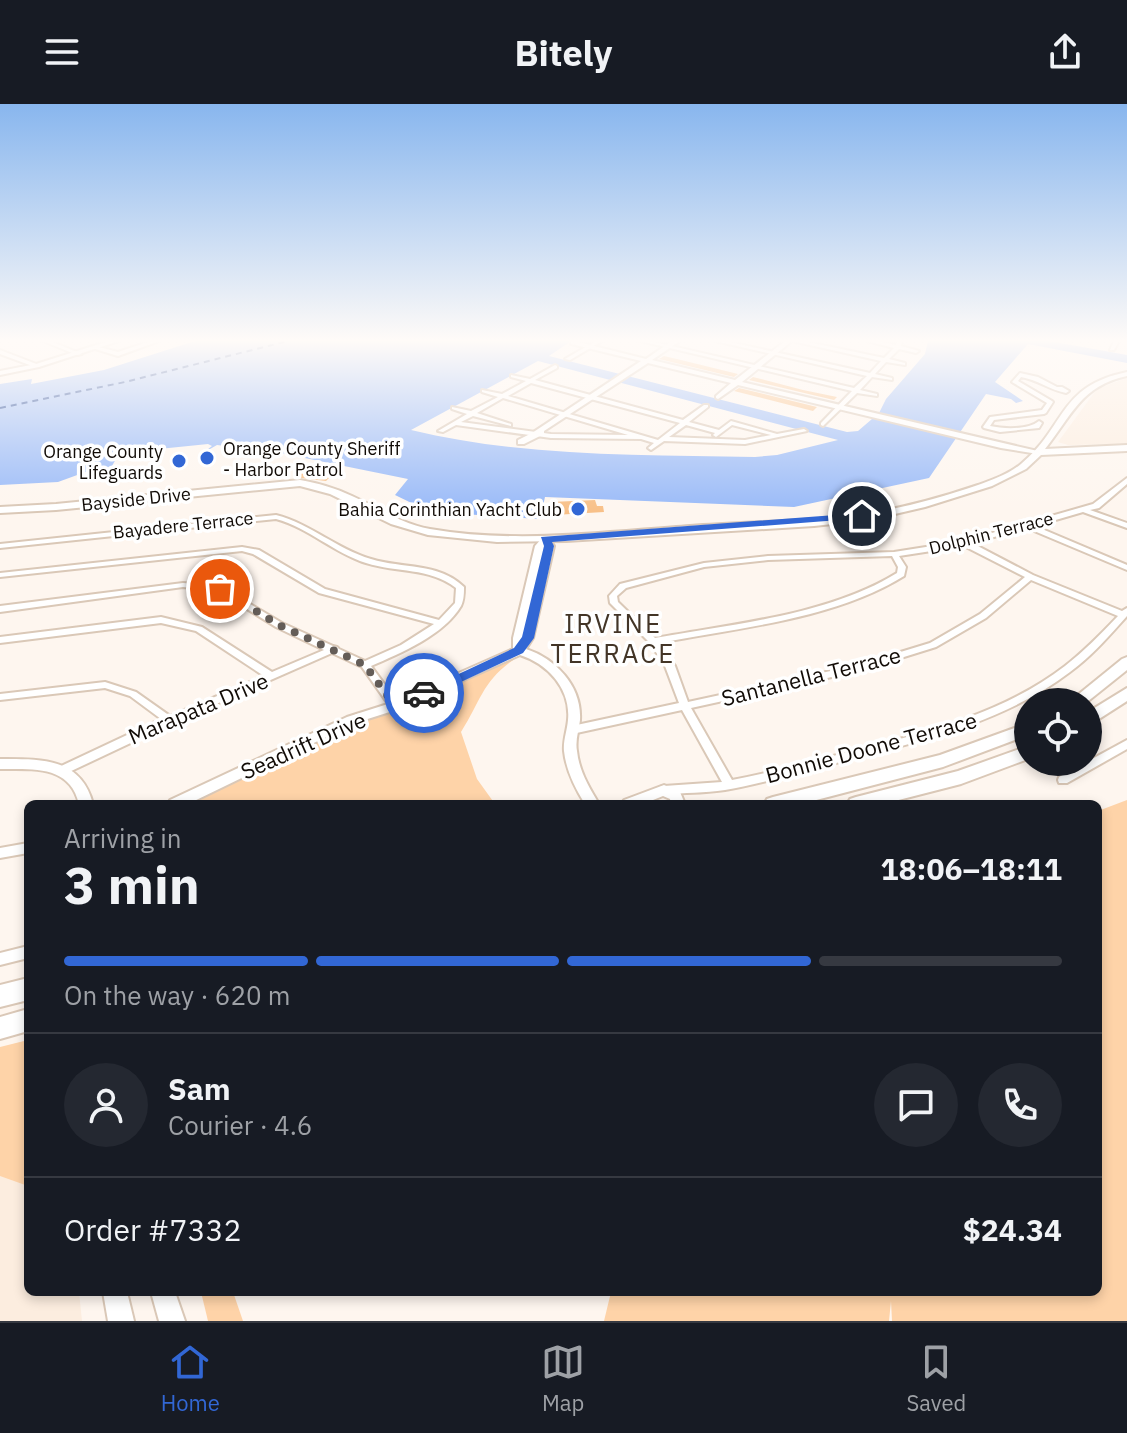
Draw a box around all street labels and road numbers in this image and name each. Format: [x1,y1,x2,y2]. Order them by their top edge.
street label: Bayside Drive [80,482,192,516]
street label: Bayadere Terrace [112,506,255,544]
street label: Dolphin Terrace [926,506,1056,560]
street label: Santanella Terrace [718,640,904,712]
street label: Marapata Drive [123,665,273,751]
street label: Seadrift Drive [236,704,370,786]
street label: Bonnie Doone Terrace [762,705,980,789]

